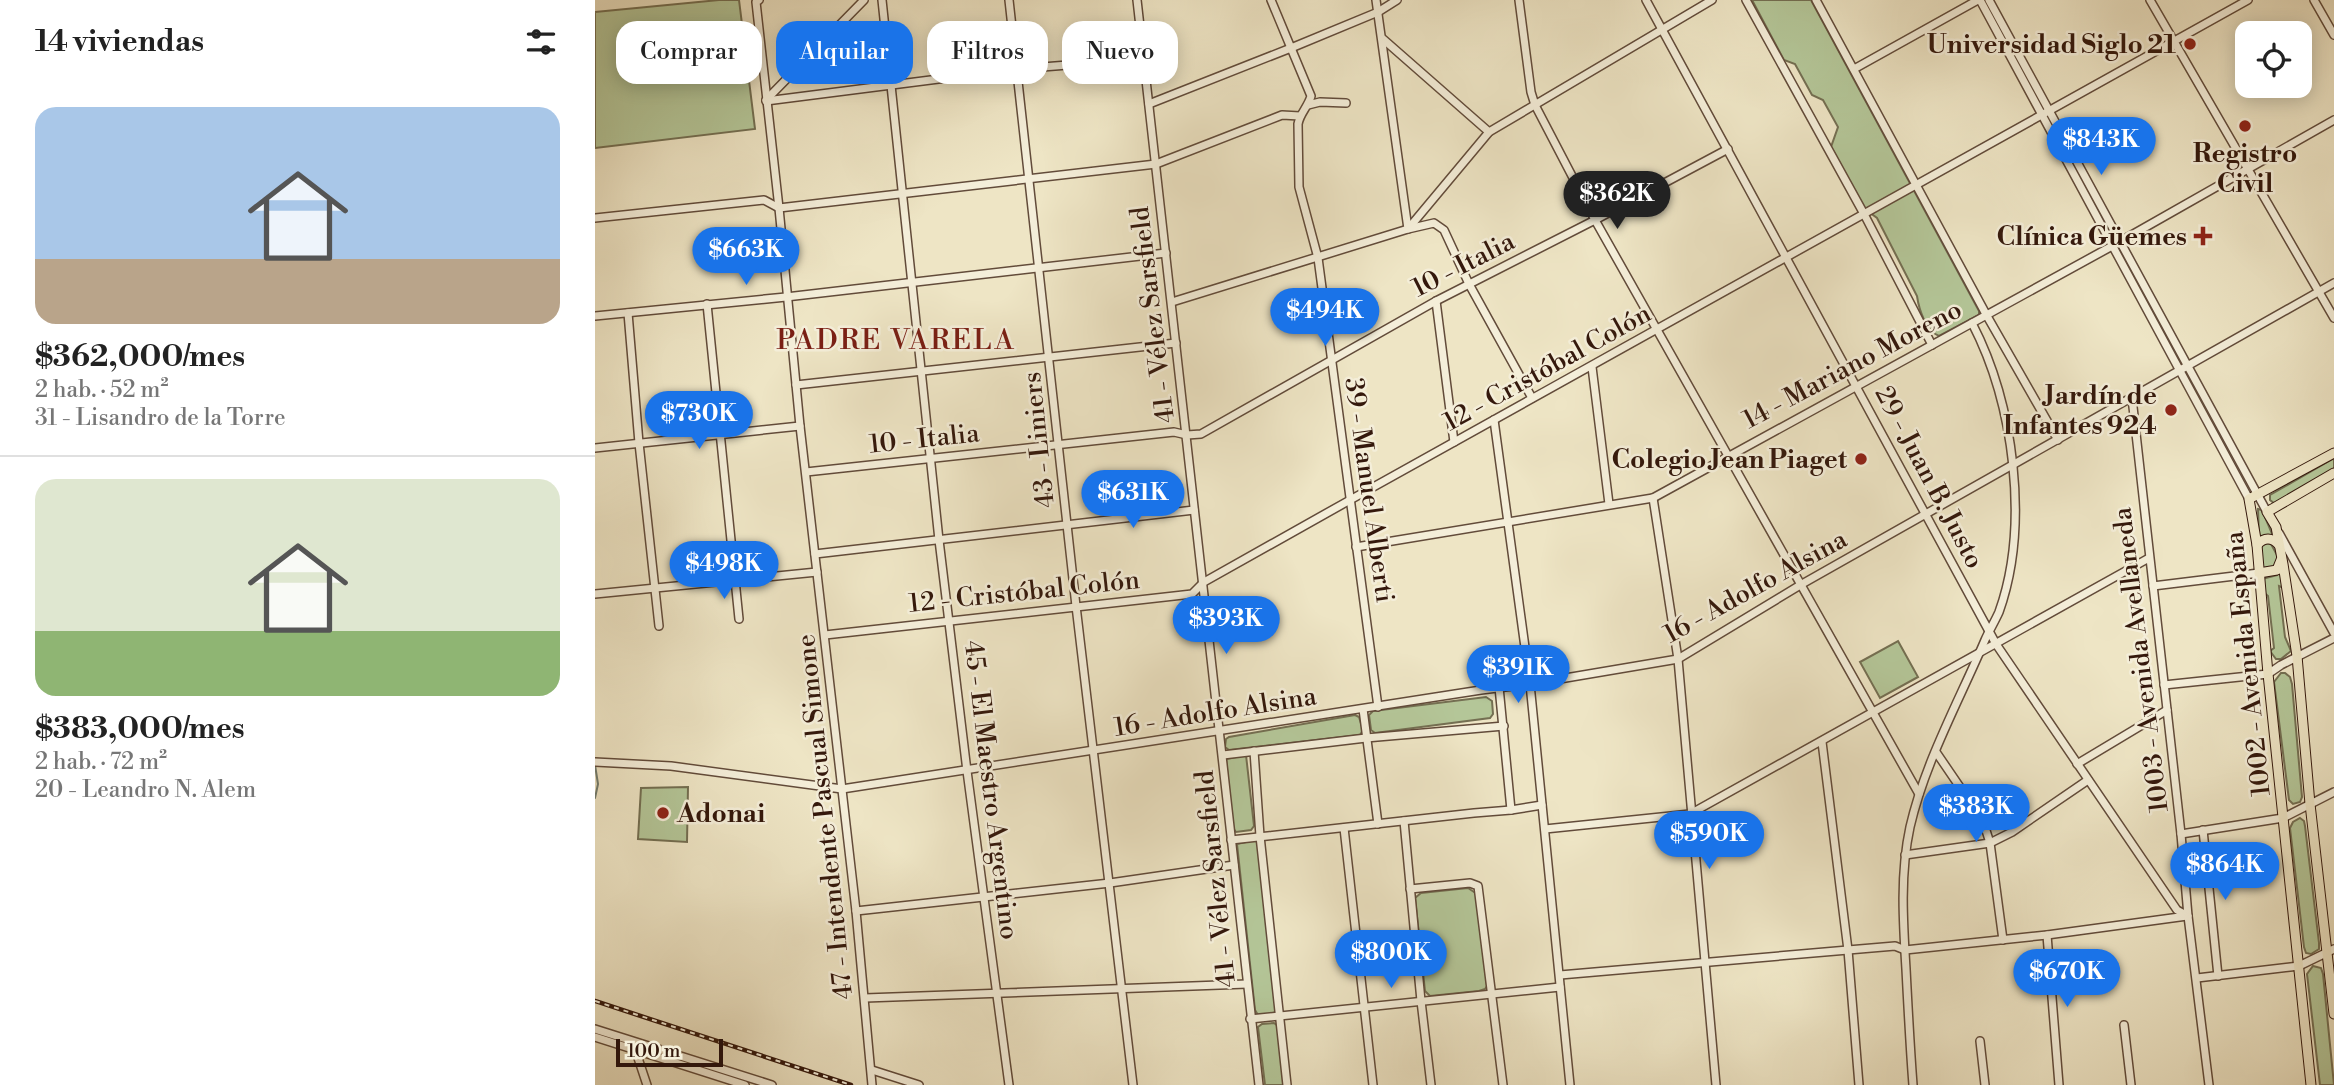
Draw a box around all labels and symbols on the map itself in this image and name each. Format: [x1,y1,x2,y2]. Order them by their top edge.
place label: Universidad Siglo 21 [1927,29,2177,61]
marker: Universidad Siglo 21 [2182,36,2198,52]
pin: $843K [2052,118,2150,177]
marker: Registro Civil [2237,118,2253,134]
place label: Registro Civil [2193,138,2297,200]
pin: $362K [1568,172,1666,231]
street label: 41 - Vélez Sarsfield [1124,204,1182,425]
place label: Clínica Güemes [1996,221,2187,253]
street label: 10 - Italia [1407,225,1521,304]
marker: Clínica Güemes [2193,226,2213,246]
pin: $663K [697,228,795,287]
pin: $494K [1276,288,1374,348]
street label: 14 - Mariano Moreno [1737,294,1968,436]
street label: 12 - Cristóbal Colón [1438,298,1657,438]
district label: PADRE VARELA [776,323,1016,358]
street label: 43 - Liniers [1016,370,1062,509]
street label: 39 - Manuel Alberti [1337,376,1401,605]
place label: Jardín de Infantes 924 [2003,380,2157,442]
street label: 29 - Juan B. Justo [1868,381,1991,574]
pin: $730K [650,392,748,451]
marker: Jardín de Infantes 924 [2163,402,2179,418]
street label: 10 - Italia [867,417,982,461]
place label: Colegio Jean Piaget [1612,444,1848,476]
marker: Colegio Jean Piaget [1853,451,1869,467]
pin: $631K [1084,470,1182,530]
street label: 1003 - Avenida Avellaneda [2106,505,2176,814]
street label: 16 - Adolfo Alsina [1658,523,1853,650]
street label: 1002 - Avenida España [2218,529,2278,798]
pin: $498K [675,542,773,601]
street label: 12 - Cristóbal Colón [907,564,1141,620]
pin: $393K [1177,596,1275,656]
street label: 47 - Intendente Pascual Simone [790,633,860,1001]
street label: 45 - El Maestro Argentino [957,639,1025,942]
pin: $391K [1469,646,1567,705]
street label: 16 - Adolfo Alsina [1112,680,1319,744]
street label: 41 - Vélez Sarsfield [1189,769,1243,989]
pin: $383K [1927,784,2025,844]
place label: Adonai [676,798,765,830]
marker: Adonai [655,805,671,821]
pin: $590K [1660,812,1758,871]
pin: $864K [2176,842,2274,902]
pin: $800K [1342,930,1440,990]
pin: $670K [2018,950,2116,1009]
scale bar [616,1036,723,1068]

